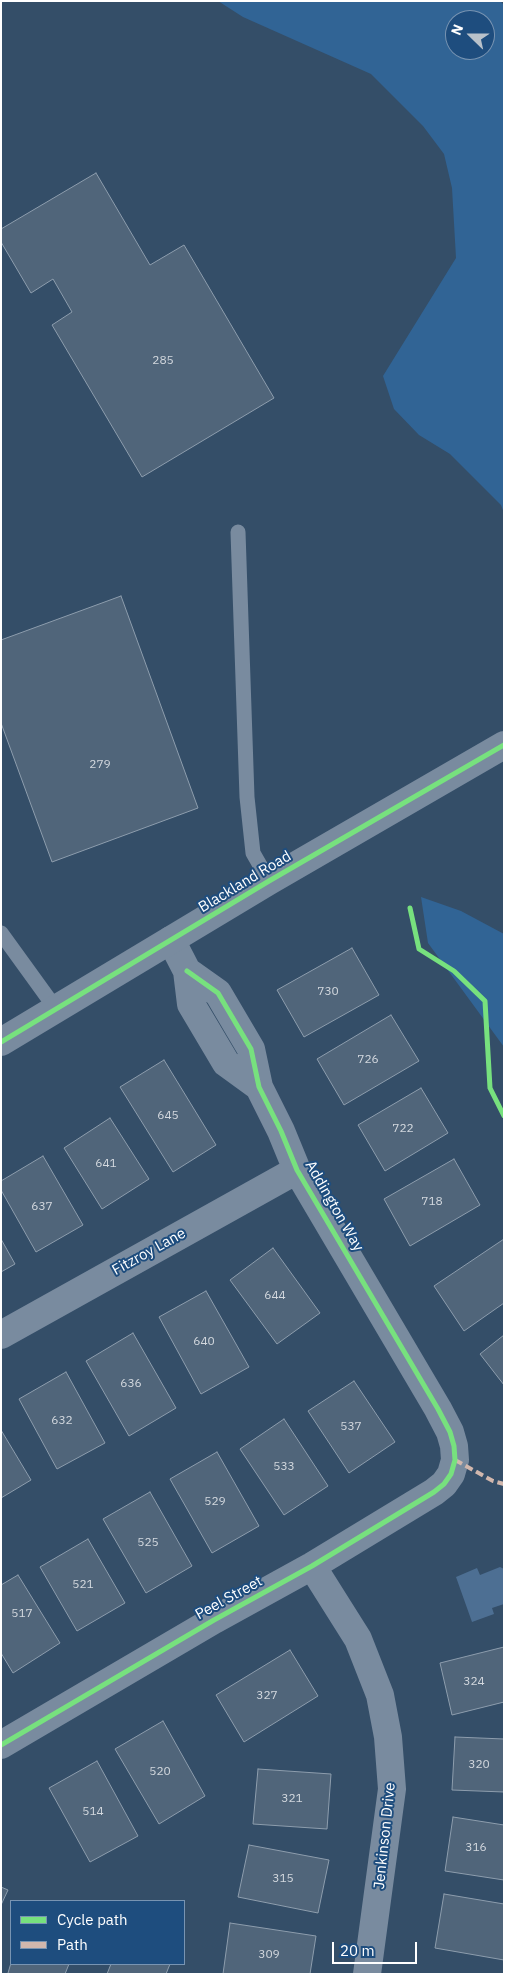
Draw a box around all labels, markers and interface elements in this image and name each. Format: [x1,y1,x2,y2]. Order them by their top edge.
north arrow [445,10,495,60]
text: N [447,22,467,38]
house number: 285 [152,354,174,368]
house number: 279 [89,758,111,772]
street label: Blackland Road [196,847,294,917]
house number: 730 [317,985,339,999]
house number: 726 [357,1053,379,1067]
house number: 645 [157,1109,179,1123]
house number: 722 [392,1122,414,1136]
house number: 641 [95,1157,117,1171]
street label: Addington Way [301,1158,367,1254]
house number: 718 [421,1195,443,1209]
house number: 637 [31,1200,53,1214]
street label: Fitzroy Lane [109,1224,189,1280]
house number: 644 [264,1289,286,1303]
house number: 640 [193,1335,215,1349]
house number: 636 [120,1377,142,1391]
house number: 632 [51,1414,73,1428]
house number: 537 [340,1420,362,1434]
house number: 533 [273,1460,295,1474]
house number: 529 [204,1495,226,1509]
house number: 525 [137,1536,159,1550]
street label: Peel Street [192,1572,266,1624]
house number: 521 [72,1578,94,1592]
house number: 517 [11,1607,33,1621]
house number: 324 [463,1675,485,1689]
house number: 327 [256,1689,278,1703]
house number: 320 [468,1758,490,1772]
house number: 520 [149,1765,171,1779]
street label: Jenkinson Drive [370,1782,400,1890]
house number: 321 [281,1792,303,1806]
house number: 514 [82,1805,104,1819]
house number: 316 [465,1841,487,1855]
house number: 315 [272,1872,294,1886]
legend [10,1900,185,1965]
text: Cycle path [57,1910,128,1929]
scale bar [335,1932,420,1964]
text: Path [57,1935,88,1954]
text: 20 m [340,1941,375,1960]
house number: 309 [258,1948,280,1962]

